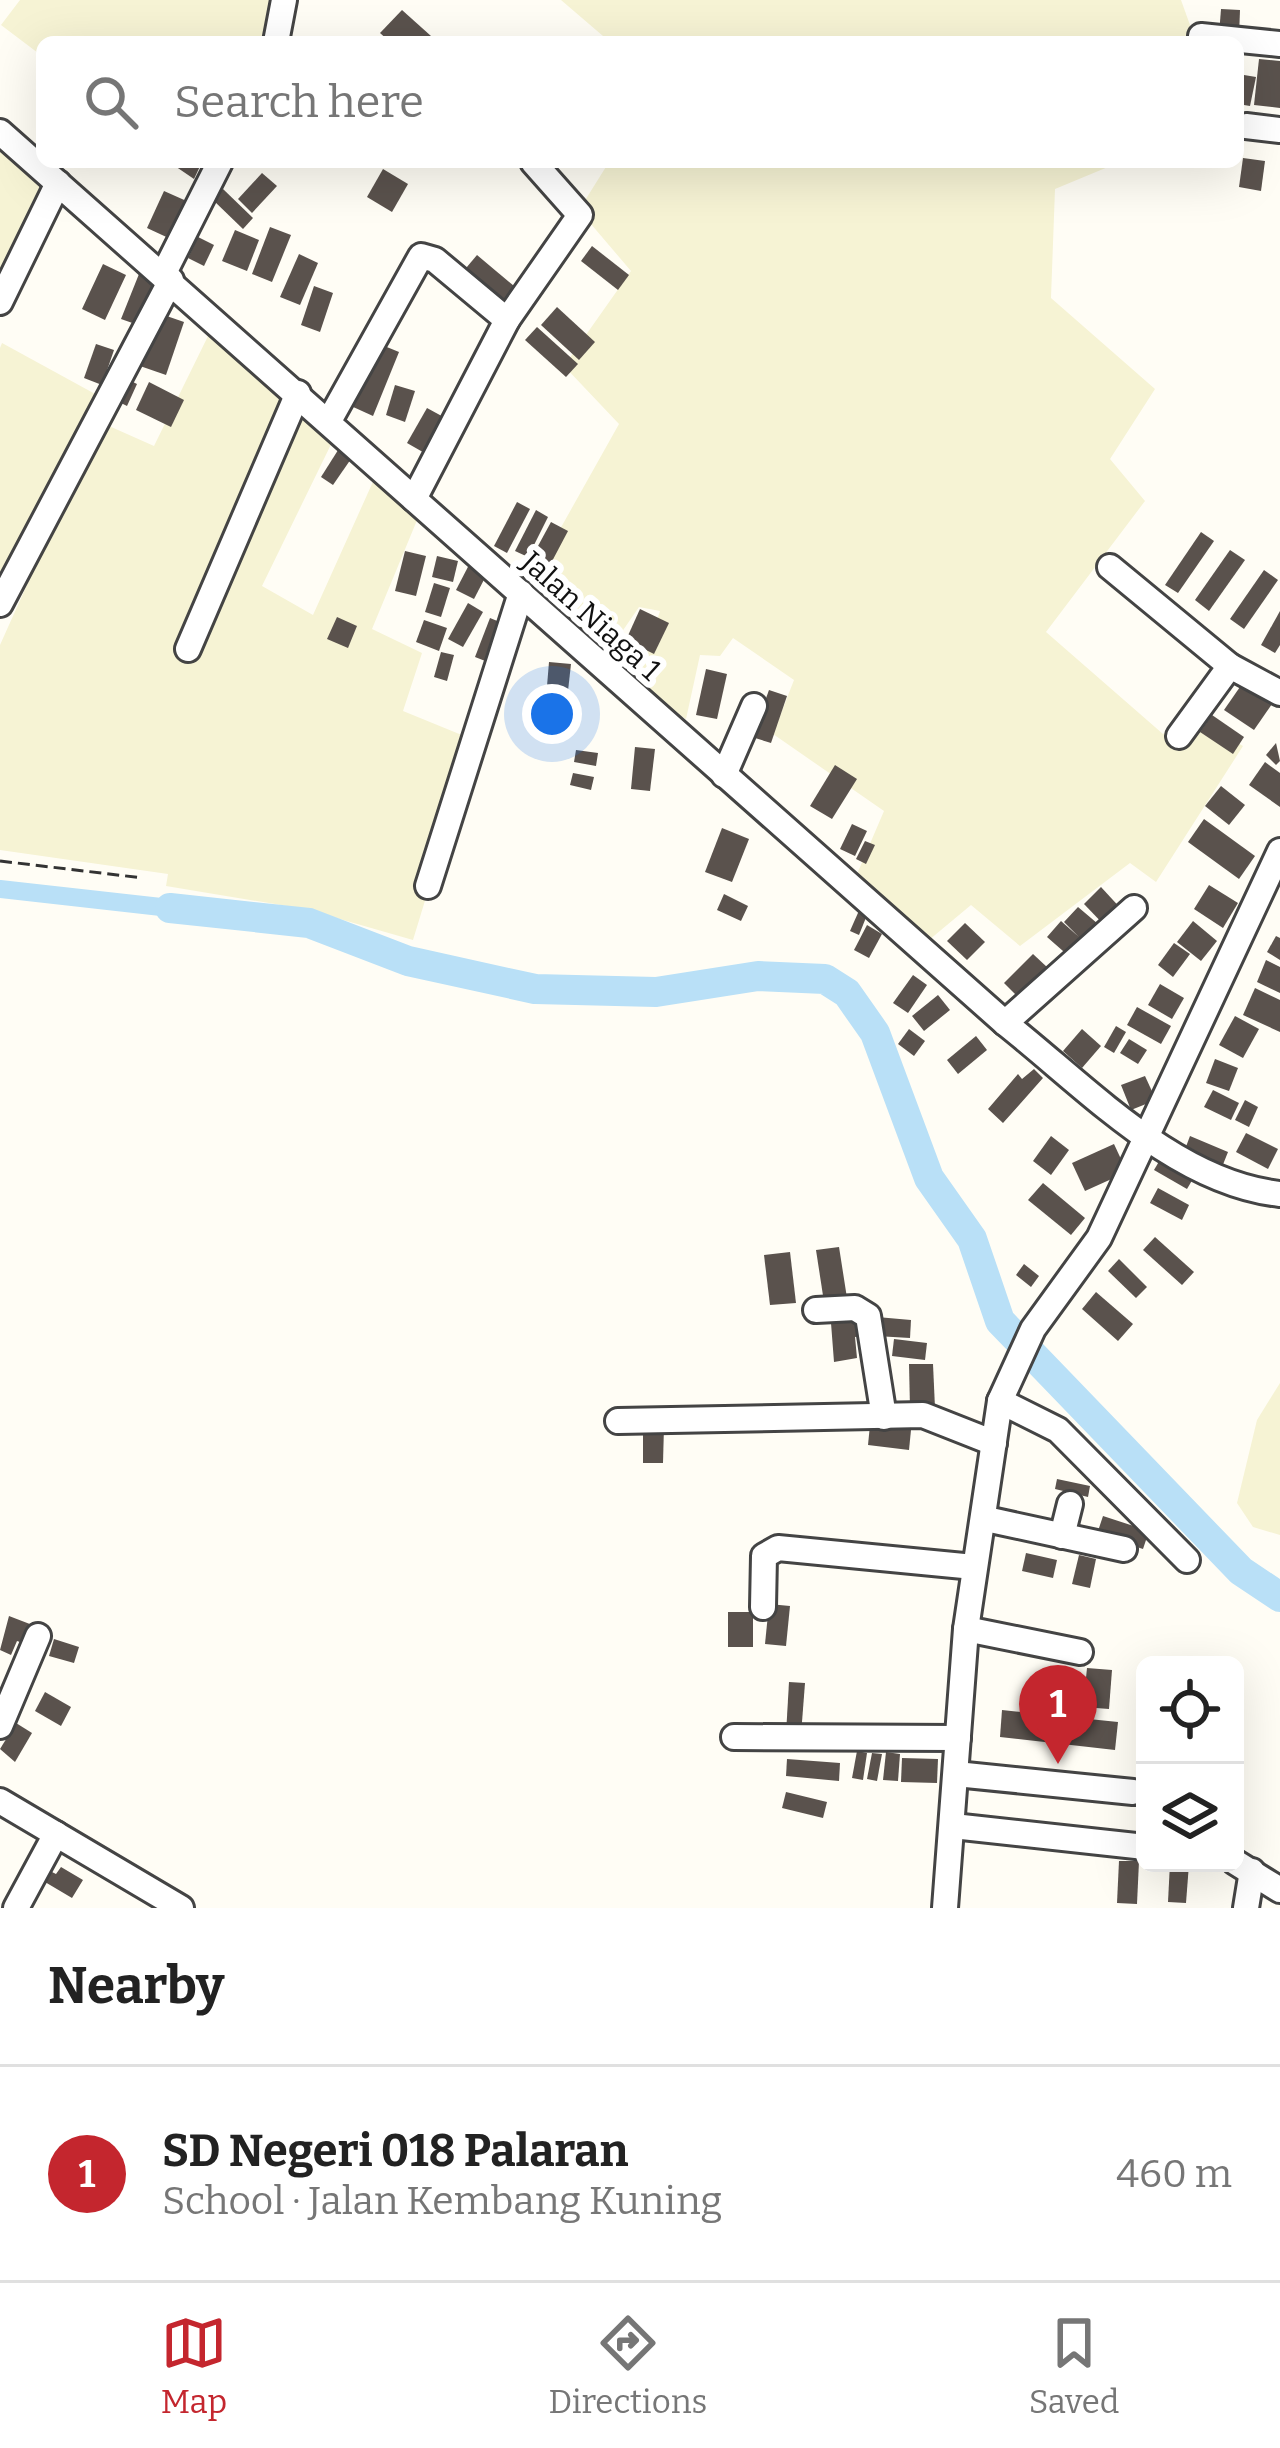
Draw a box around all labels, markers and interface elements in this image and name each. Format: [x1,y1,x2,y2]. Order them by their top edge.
search box [36,36,1244,168]
icon: search [78,69,144,135]
text: Search here [174,75,424,129]
street label: Jalan Niaga 1 [513,543,668,688]
your location [522,684,582,744]
map controls [1136,1656,1244,1872]
button: locate [1136,1656,1244,1764]
pin: 1 [1019,1665,1097,1764]
button: layers [1136,1764,1244,1872]
text: Nearby [48,1955,224,2017]
text: SD Negeri 018 Palaran [162,2124,628,2178]
text: 1 [79,2151,95,2197]
text: 460 m [1116,2151,1232,2197]
text: School · Jalan Kembang Kuning [162,2178,722,2224]
tab: Map [161,2310,227,2422]
tab: Directions [549,2310,707,2422]
tab: Saved [1029,2310,1119,2422]

